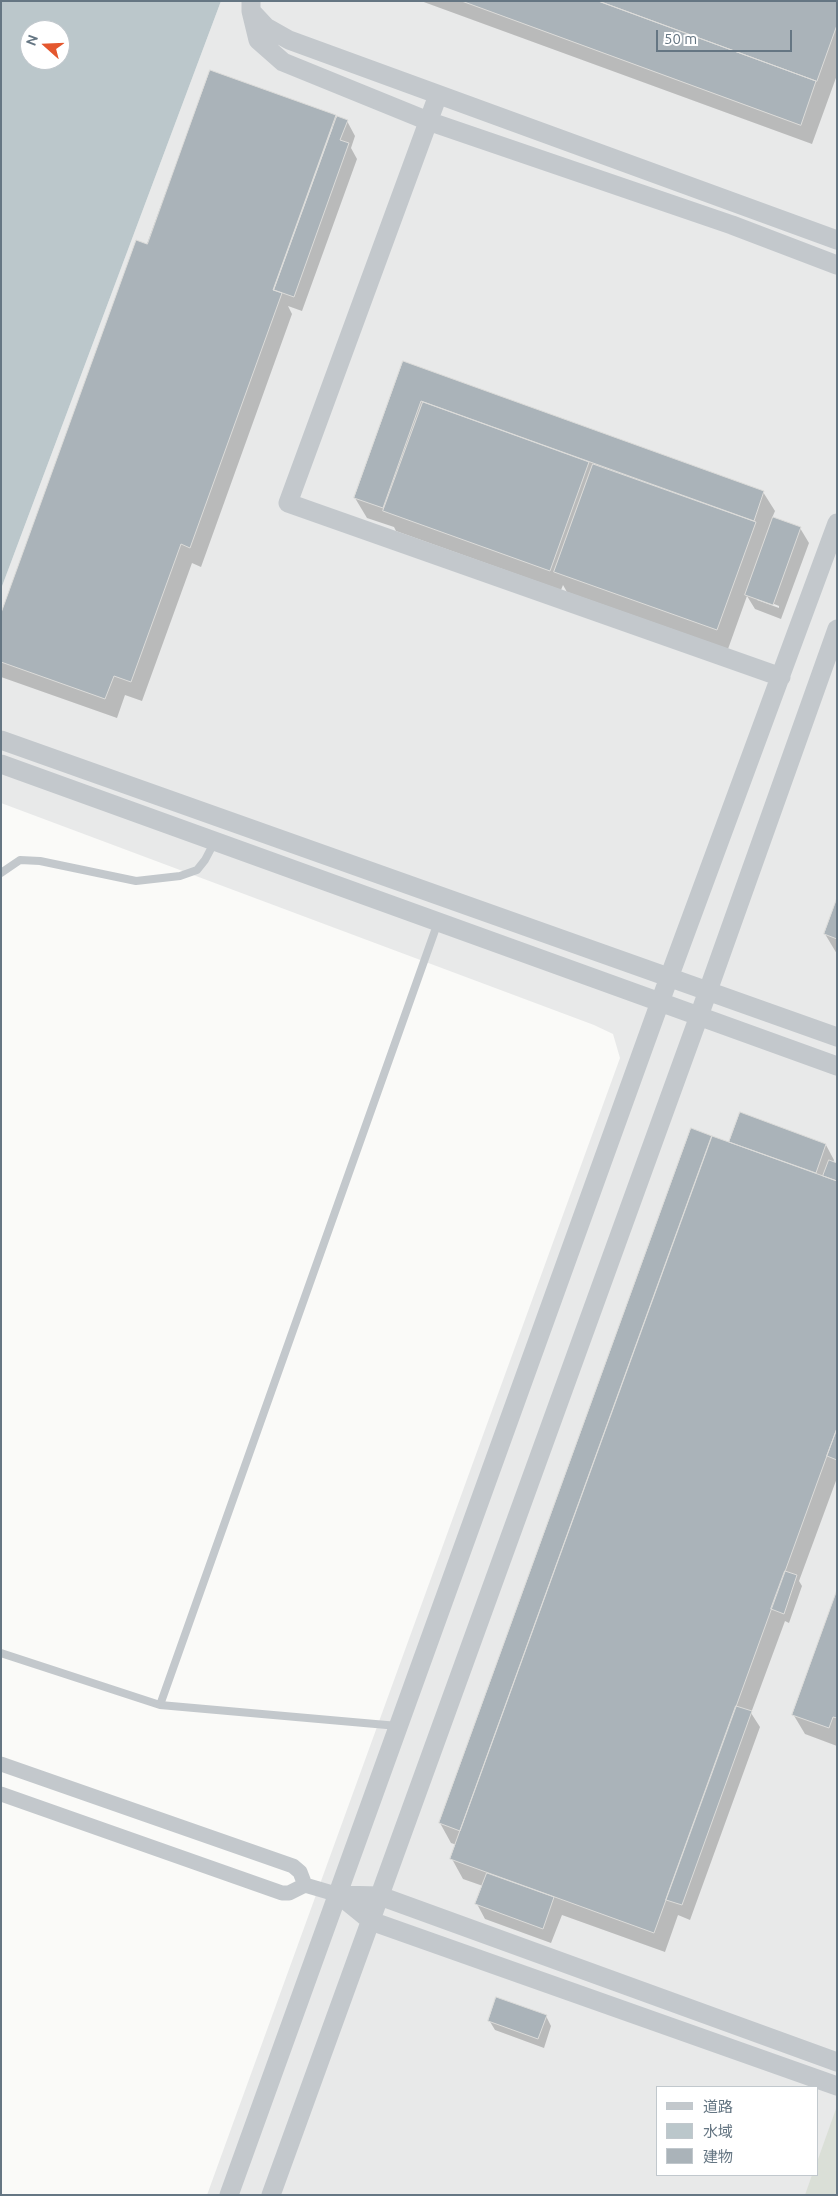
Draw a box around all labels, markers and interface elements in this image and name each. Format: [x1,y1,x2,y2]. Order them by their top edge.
north arrow [20,20,70,70]
scale bar [658,20,794,52]
text: 50 m [664,30,697,47]
text: N [23,33,41,48]
legend [656,2086,818,2176]
text: 道路 [703,2098,733,2115]
text: 水域 [703,2123,733,2140]
text: 建物 [703,2148,733,2165]

